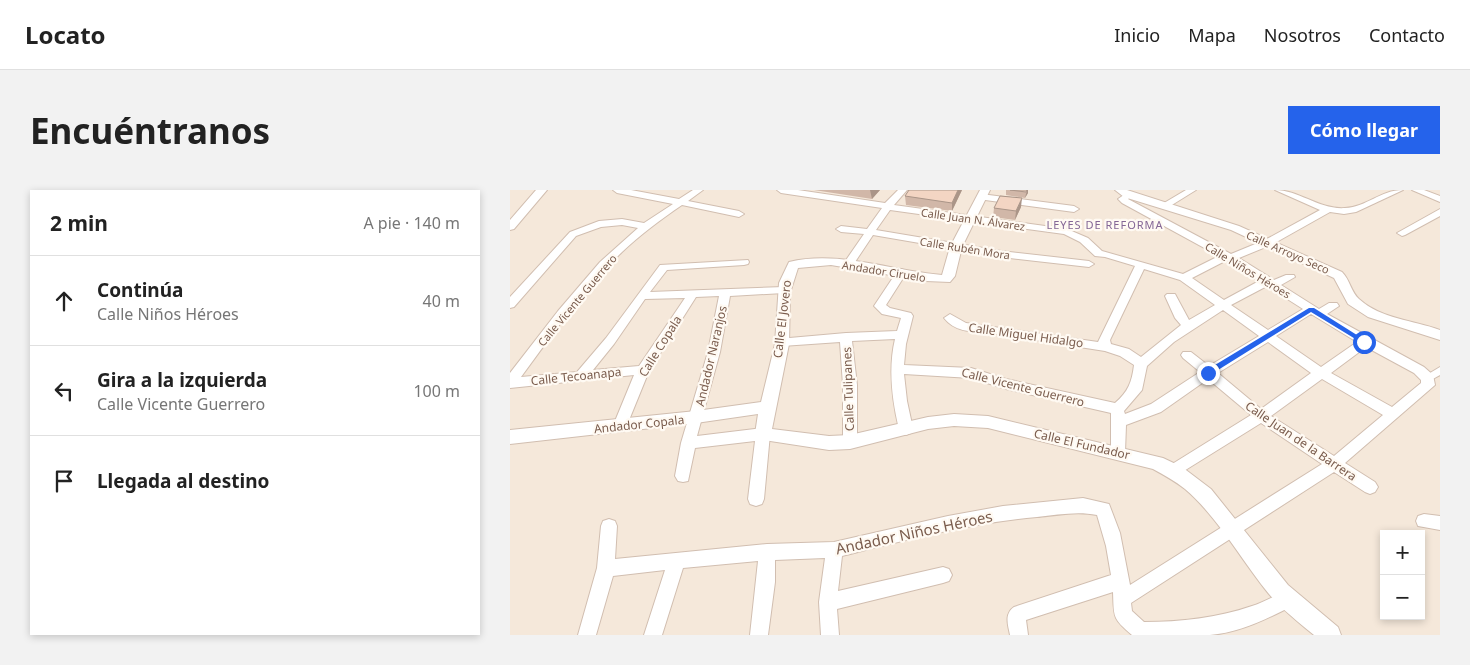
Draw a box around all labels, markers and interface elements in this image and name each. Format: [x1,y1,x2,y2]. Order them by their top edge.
text: Locato [25,18,106,51]
text: Inicio [1114,23,1160,47]
text: Mapa [1188,23,1236,47]
text: Nosotros [1264,23,1341,47]
text: Contacto [1369,23,1445,47]
button: Cómo llegar [1288,106,1440,154]
text: Encuéntranos [30,107,270,154]
street label: Calle Juan N. Álvarez [920,204,1026,234]
text: 2 min [50,209,108,237]
text: A pie · 140 m [363,212,460,234]
district label: LEYES DE REFORMA [1046,217,1164,232]
street label: Calle Arroyo Seco [1244,227,1332,277]
street label: Calle Rubén Mora [919,233,1011,263]
street label: Calle Niños Héroes [1202,238,1294,302]
street label: Calle Vicente Guerrero [534,251,620,349]
street label: Andador Ciruelo [841,257,927,285]
text: Continúa [97,277,183,303]
street label: Calle El Jovero [769,279,795,359]
icon: ahead [50,287,78,315]
text: 40 m [423,290,460,312]
text: Calle Niños Héroes [97,303,239,325]
street label: Andador Naranjos [691,304,731,408]
street label: Calle Copala [634,312,686,380]
street label: Calle Miguel Hidalgo [967,319,1085,351]
route start [1353,331,1376,354]
street label: Calle Tulipanes [838,346,858,431]
route end [1197,362,1220,385]
street label: Calle Tecoanapa [530,363,622,389]
street label: Calle Vicente Guerrero [960,363,1086,411]
text: Gira a la izquierda [97,367,267,393]
icon: left [50,377,78,405]
text: 100 m [413,380,460,402]
text: Calle Vicente Guerrero [97,393,265,415]
street label: Calle Juan de la Barrera [1242,397,1360,485]
street label: Andador Copala [593,411,685,437]
street label: Calle El Fundador [1032,425,1132,463]
icon: arrive [50,467,78,495]
text: Llegada al destino [97,468,269,494]
street label: Andador Niños Héroes [834,506,994,558]
map controls [1380,530,1425,620]
button: + [1380,530,1425,575]
button: − [1380,575,1425,620]

